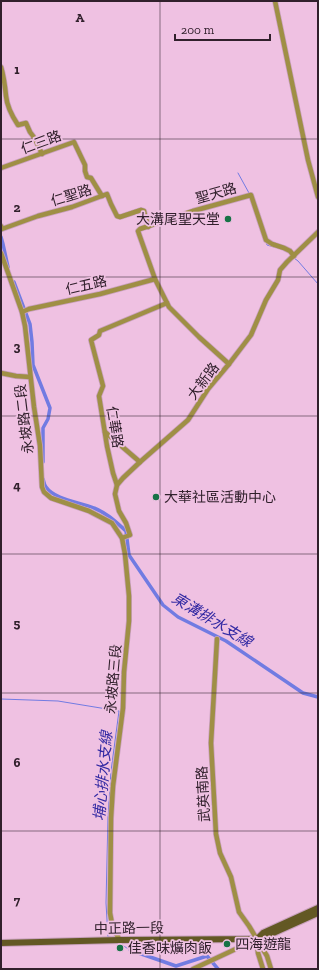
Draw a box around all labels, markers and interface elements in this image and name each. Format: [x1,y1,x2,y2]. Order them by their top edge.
text: A [76,10,85,25]
scale bar [175,16,270,42]
text: 200 m [181,23,215,37]
text: 1 [14,62,20,77]
street label: 仁三路 [19,127,64,158]
street label: 聖天路 [194,180,239,207]
street label: 仁聖路 [49,181,94,210]
text: 2 [14,200,21,215]
place label: 大溝尾聖天堂 [136,211,220,228]
marker: 大溝尾聖天堂 [223,214,233,224]
street label: 仁五路 [64,272,108,298]
text: 3 [14,339,21,354]
street label: 大新路 [184,359,223,403]
street label: 永坡路二段 [12,383,37,455]
street label: 仁華路 [103,405,126,449]
text: 4 [13,478,21,493]
place label: 大華社區活動中心 [164,489,276,506]
marker: 大華社區活動中心 [151,492,161,502]
water label: 東溝排水支線 [169,589,257,652]
text: 5 [14,616,21,631]
street label: 永坡路三段 [102,643,125,715]
water label: 埔心排水支線 [90,728,116,822]
text: 6 [14,755,21,770]
street label: 武英南路 [194,766,213,822]
text: 7 [14,893,21,908]
street label: 中正路一段 [94,919,164,938]
place label: 四海遊龍 [235,936,291,953]
marker: 四海遊龍 [222,939,232,949]
place label: 佳香味爌肉飯 [128,940,212,957]
marker: 佳香味爌肉飯 [115,943,125,953]

